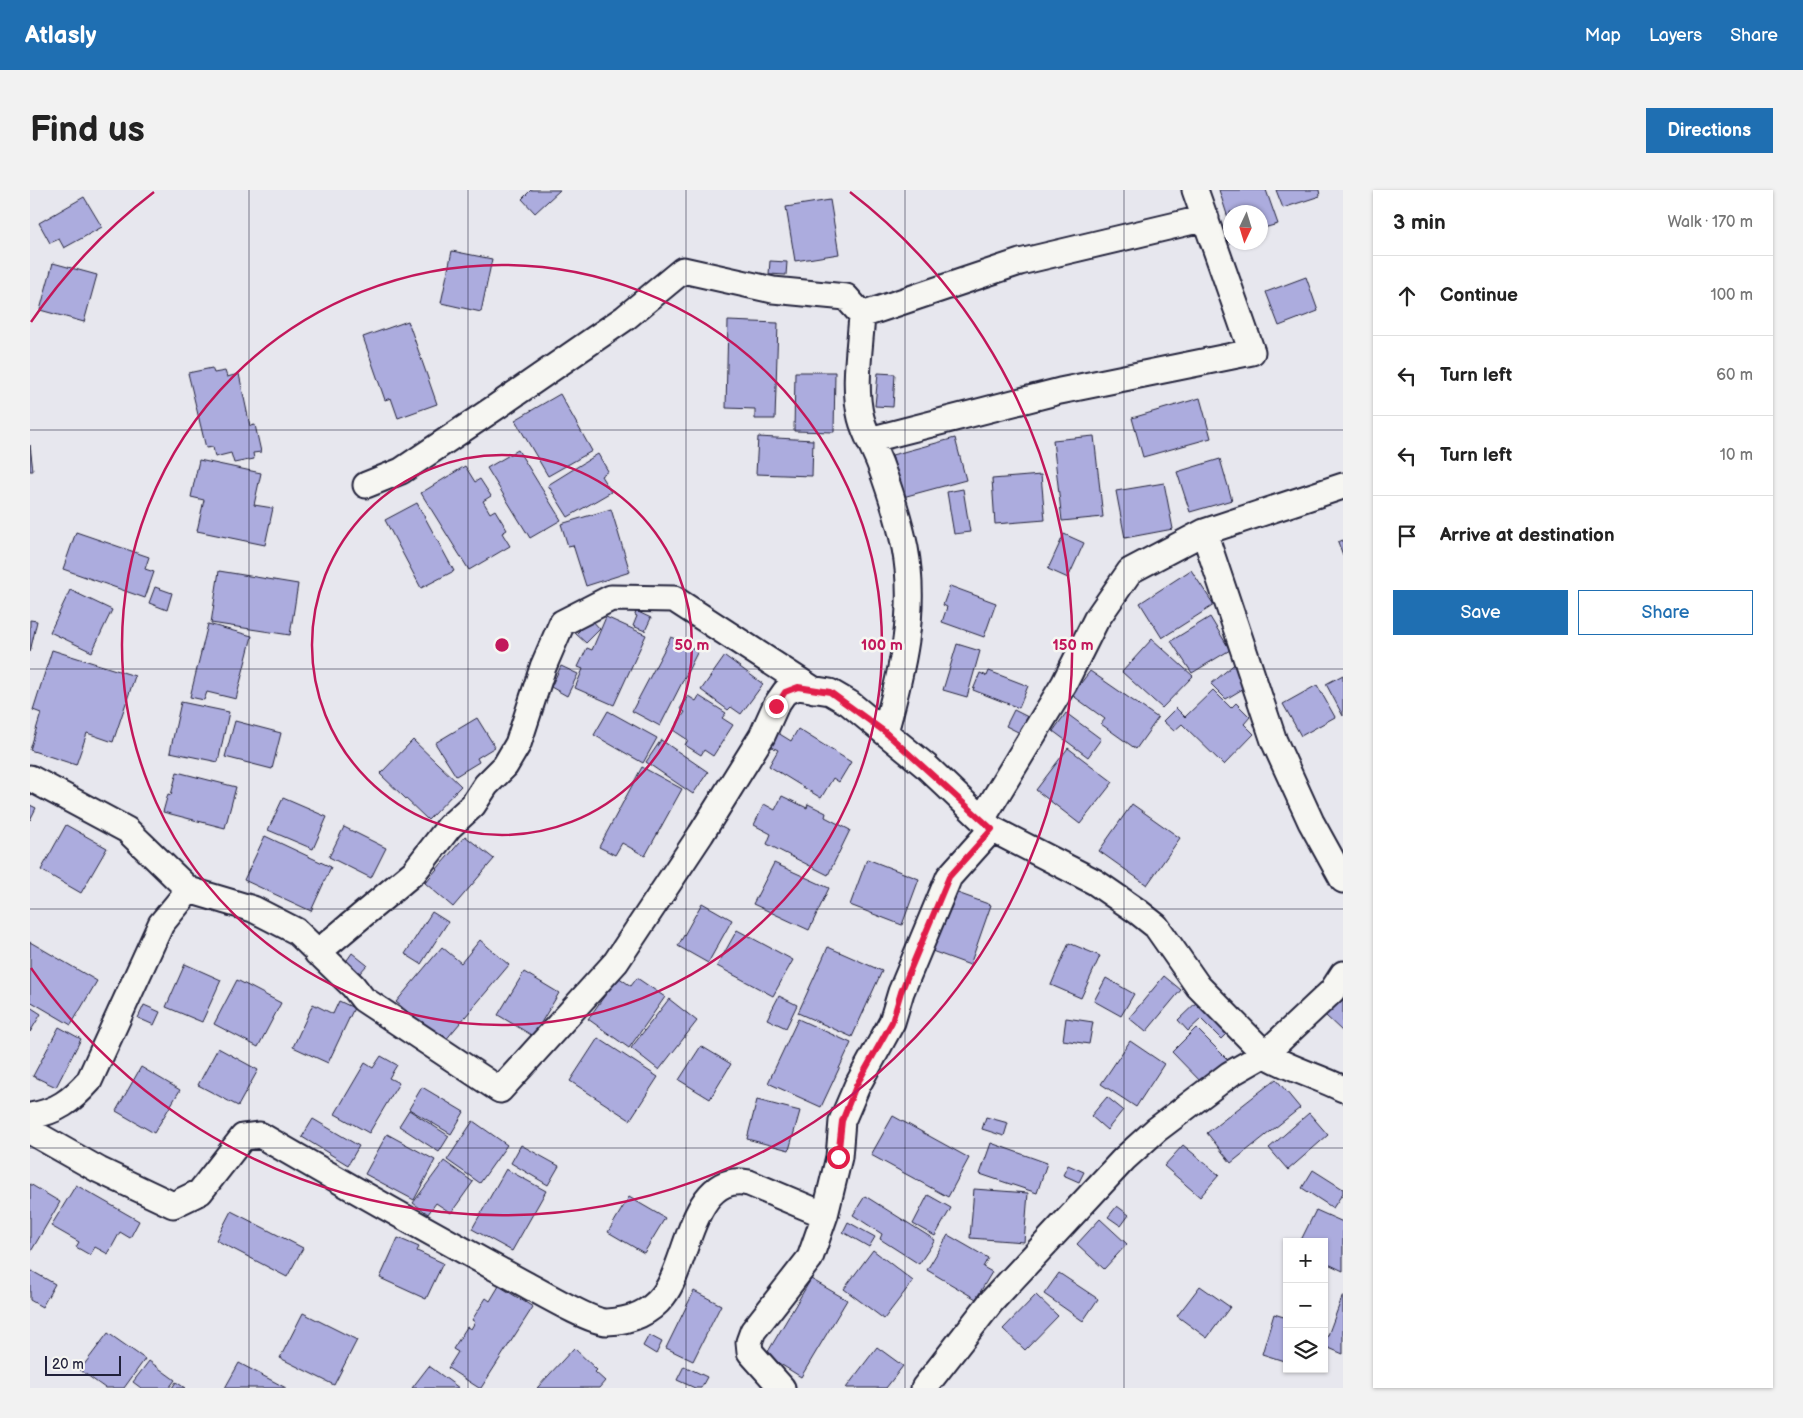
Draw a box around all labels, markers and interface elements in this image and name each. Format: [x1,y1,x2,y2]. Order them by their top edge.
text: Atlasly [25,21,96,50]
text: Map [1585,25,1621,46]
text: Layers [1649,25,1702,46]
text: Share [1730,25,1778,46]
button: Directions [1646,108,1773,153]
text: Find us [30,109,145,152]
north arrow [1223,205,1268,250]
text: 3 min [1393,210,1446,235]
text: Walk · 170 m [1667,213,1753,232]
icon: ahead [1393,282,1421,310]
text: Continue [1440,284,1518,307]
text: 100 m [1710,286,1753,305]
icon: left [1393,362,1421,390]
text: Turn left [1440,364,1512,387]
text: 60 m [1716,366,1753,385]
icon: left [1393,442,1421,470]
text: Turn left [1440,444,1512,467]
text: 10 m [1720,446,1753,465]
icon: arrive [1393,522,1421,550]
text: Arrive at destination [1440,524,1615,547]
button: Save [1393,590,1568,635]
button: Share [1578,590,1753,635]
centre of rings [493,636,511,654]
text: 50 m [675,636,710,655]
text: 100 m [861,636,903,655]
text: 150 m [1052,636,1094,655]
route end [765,695,788,718]
route start [827,1146,850,1169]
map controls [1283,1238,1328,1373]
button: + [1283,1238,1328,1283]
button: − [1283,1283,1328,1328]
button: layers [1283,1328,1328,1373]
scale bar [45,1353,121,1376]
text: 20 m [52,1356,84,1373]

